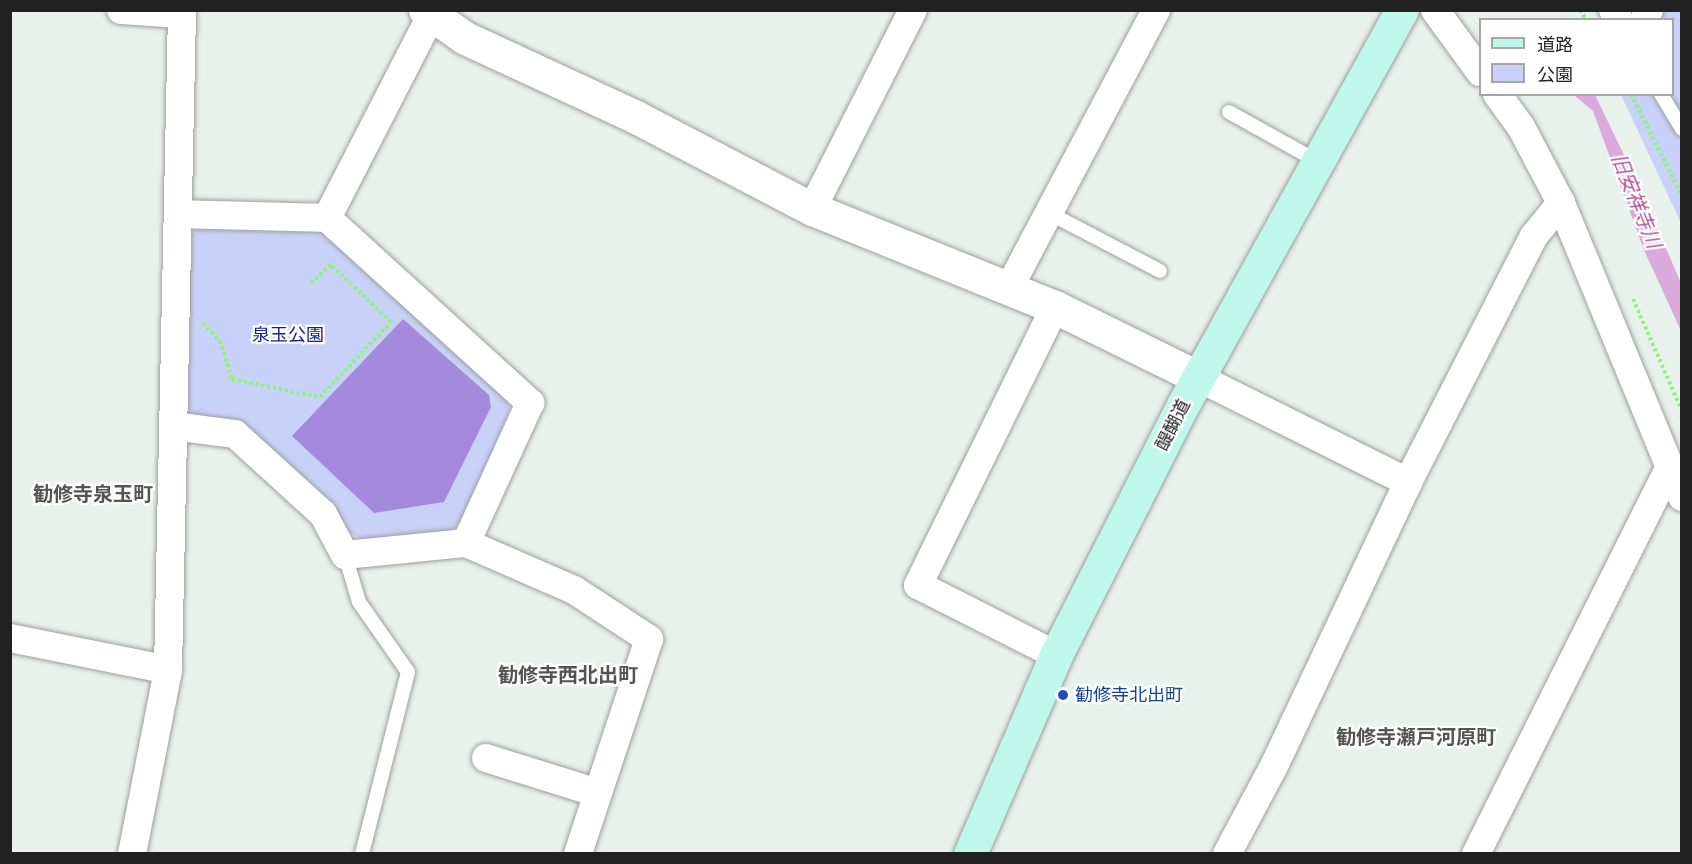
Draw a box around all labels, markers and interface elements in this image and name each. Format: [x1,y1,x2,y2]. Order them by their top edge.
legend [1479,18,1674,96]
text: 道路 [1537,34,1573,56]
text: 公園 [1537,64,1573,86]
water label: 旧安祥寺川 [1606,150,1666,252]
park label: 泉玉公園 [252,324,324,346]
street label: 醍醐道 [1151,396,1195,454]
district label: 勧修寺泉玉町 [33,482,153,506]
district label: 勧修寺西北出町 [498,663,638,687]
place label: 勧修寺北出町 [1075,684,1183,706]
marker: 勧修寺北出町 [1056,688,1070,702]
district label: 勧修寺瀬戸河原町 [1336,725,1496,749]

